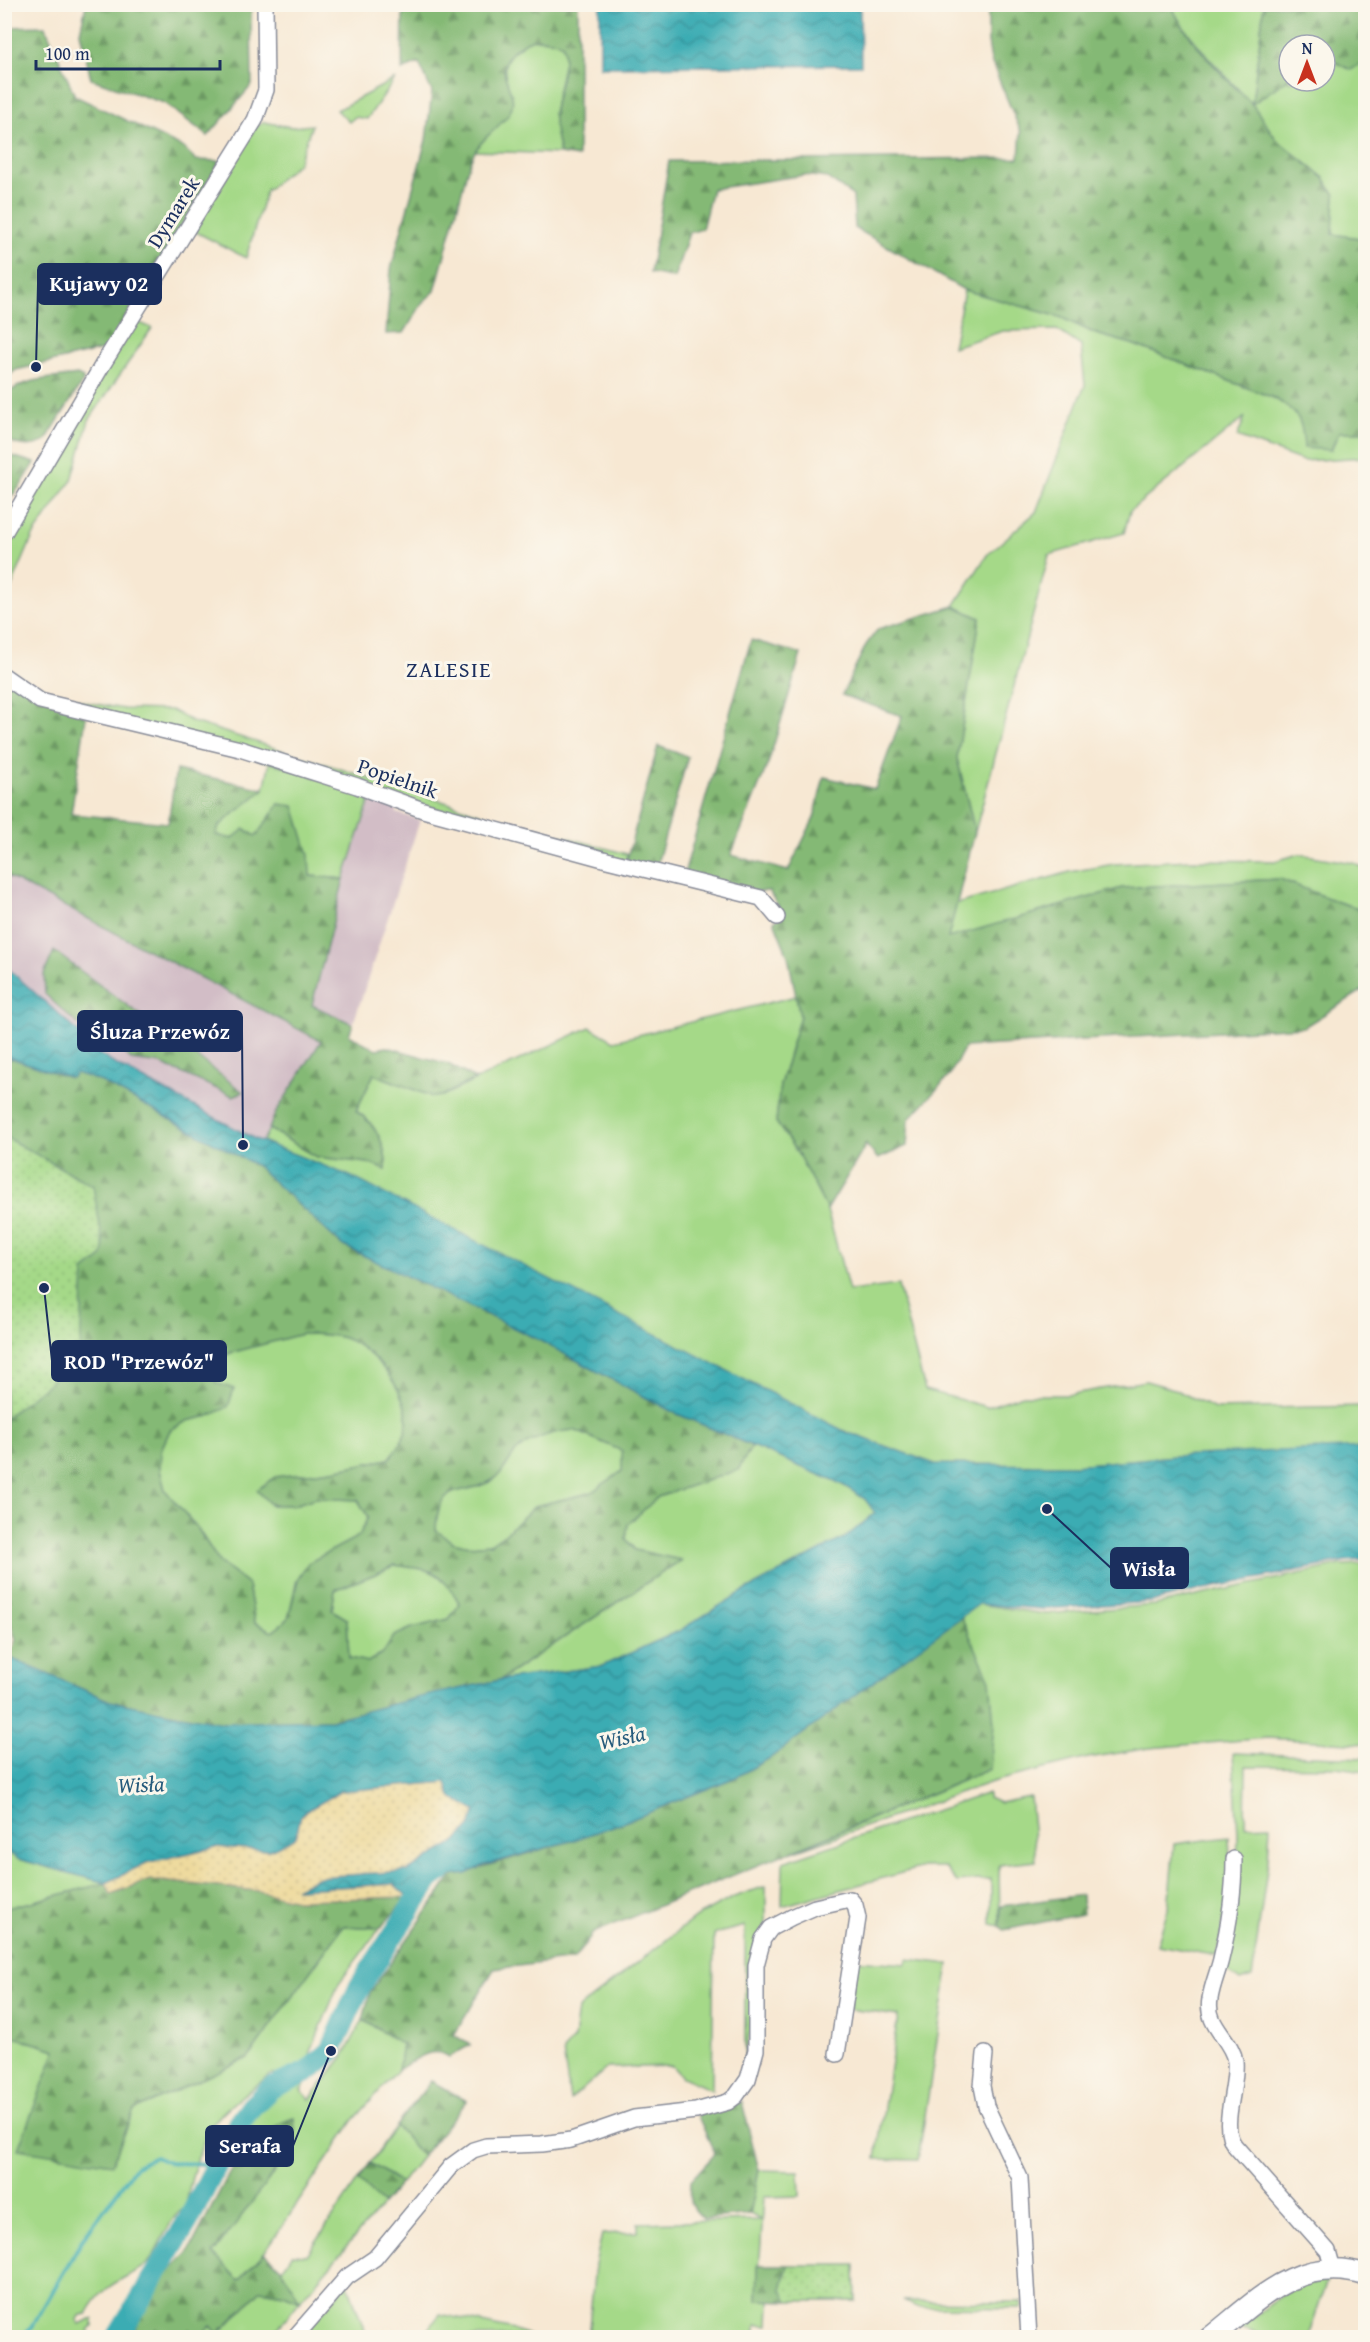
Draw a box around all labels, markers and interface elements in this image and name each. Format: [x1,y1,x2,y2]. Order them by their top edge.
scale bar [36,33,220,71]
north arrow [1277,33,1337,93]
text: N [1302,36,1313,60]
text: 100 m [45,40,90,67]
street label: Dymarek [139,170,207,254]
callout: Kujawy 02 [38,264,161,304]
text: Kujawy 02 [50,267,148,299]
district label: ZALESIE [406,653,492,685]
street label: Popielnik [354,750,443,806]
callout: Śluza Przewóz [78,1011,242,1051]
text: Śluza Przewóz [90,1015,230,1047]
callout: ROD "Przewóz" [52,1341,226,1381]
text: ROD "Przewóz" [64,1345,214,1377]
callout: Wisła [1111,1548,1188,1588]
text: Wisła [1122,1552,1176,1584]
water label: Wisła [596,1717,648,1757]
water label: Wisła [117,1767,165,1801]
callout: Serafa [206,2126,293,2166]
text: Serafa [219,2129,282,2161]

